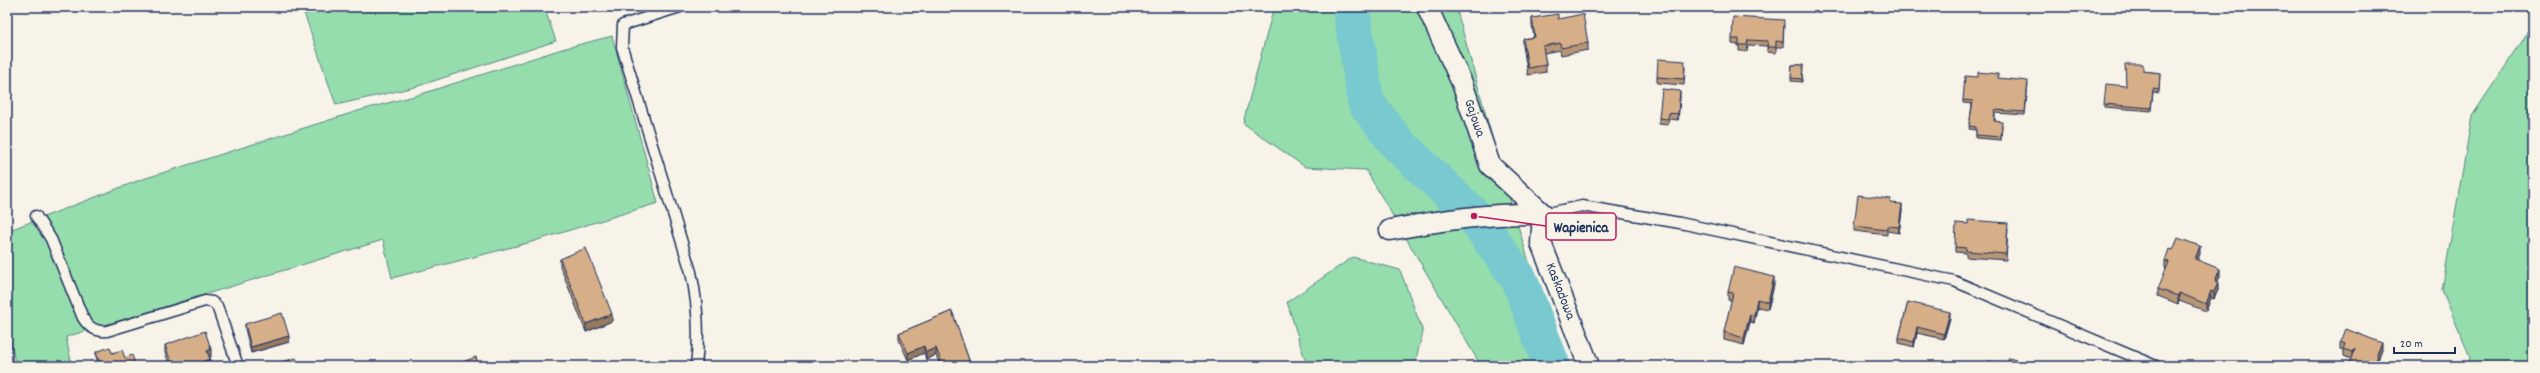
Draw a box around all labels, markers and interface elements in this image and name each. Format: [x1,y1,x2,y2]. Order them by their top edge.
street label: Gajowa [1458,97,1490,140]
callout: Wapienica [1546,213,1616,240]
text: Wapienica [1554,218,1609,240]
street label: Kaskadowa [1540,260,1580,323]
scale bar [2394,329,2455,355]
text: 20 m [2400,336,2423,353]

